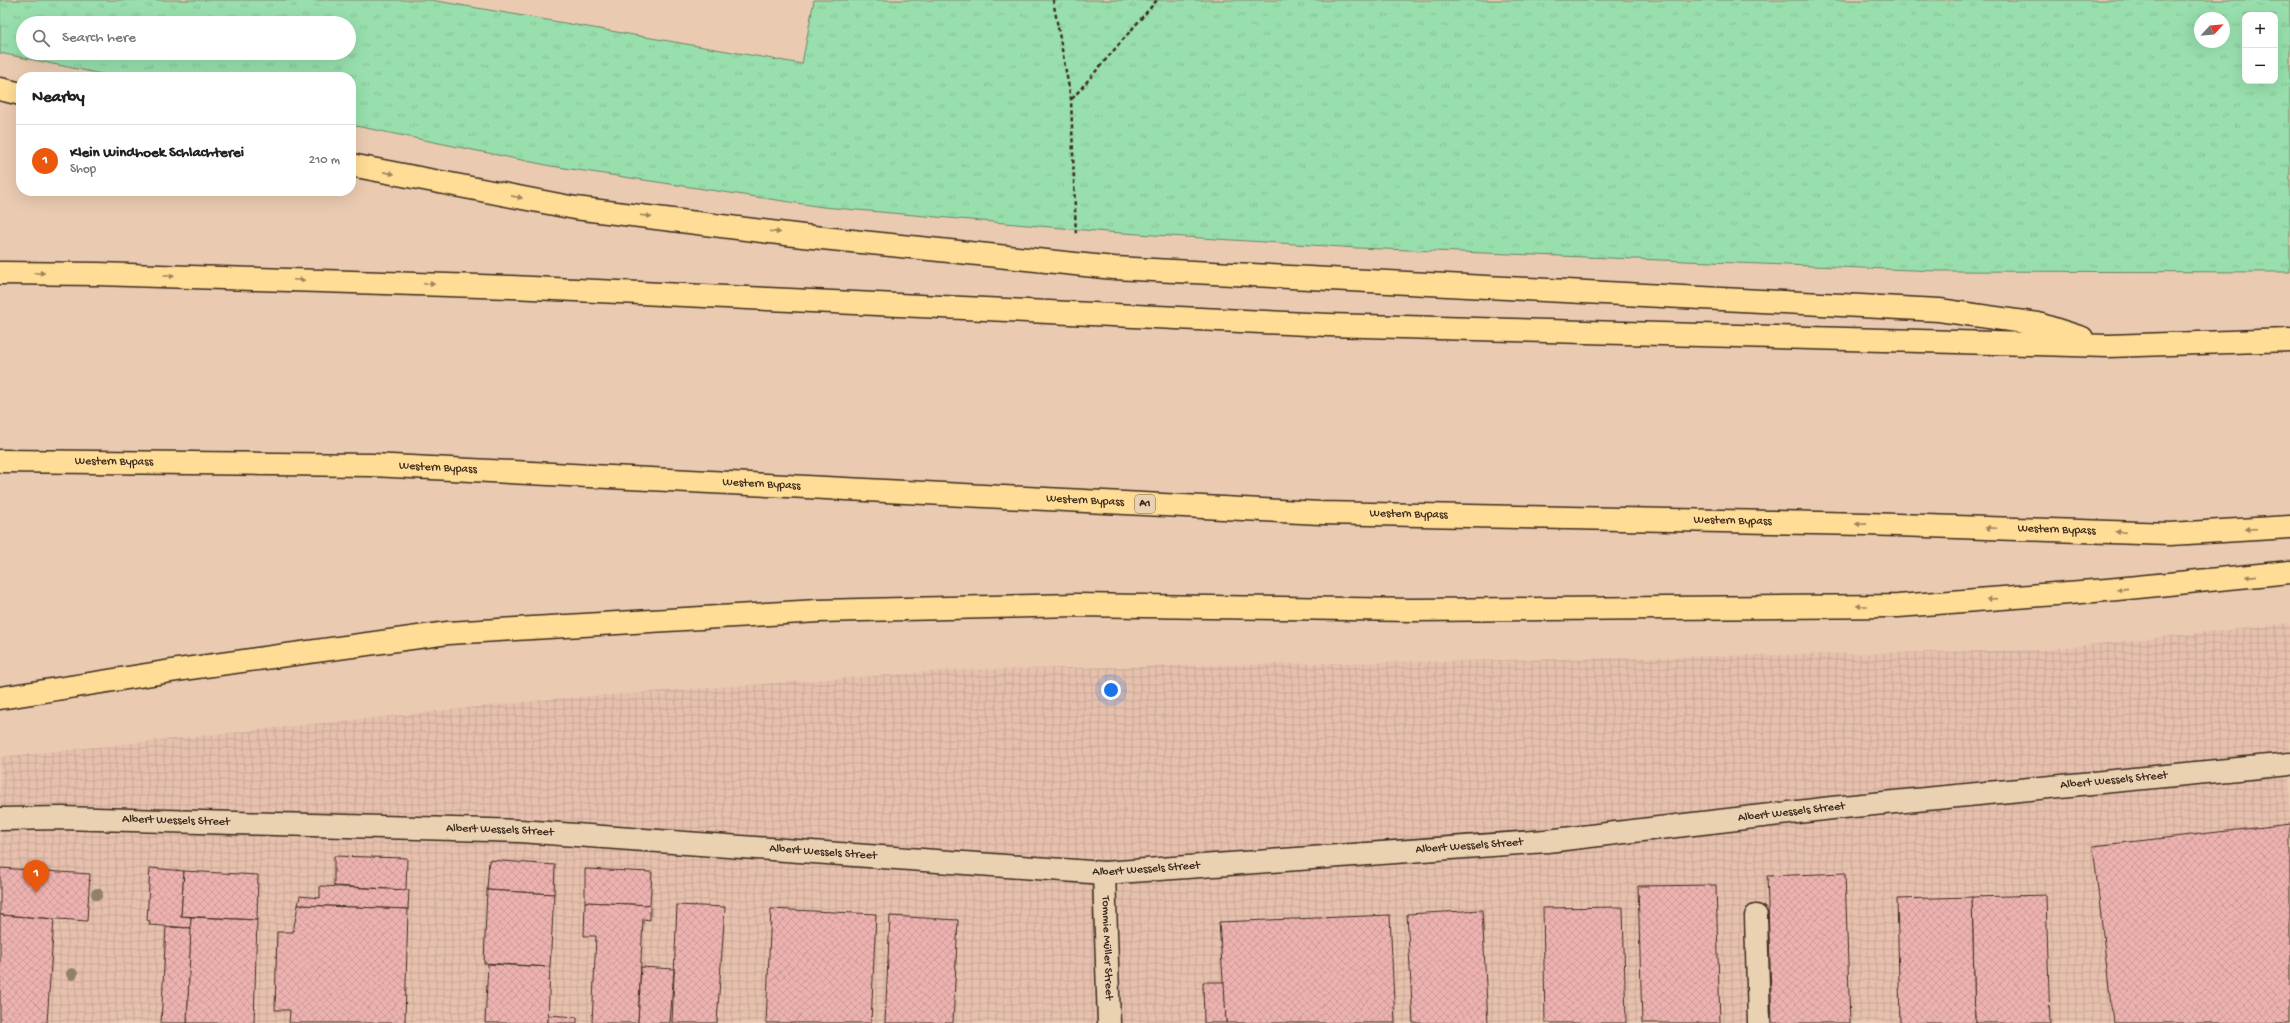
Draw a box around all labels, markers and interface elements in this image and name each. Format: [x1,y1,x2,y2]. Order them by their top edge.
north arrow [2194,12,2230,48]
map controls [2242,12,2278,84]
button: + [2242,12,2278,48]
search box [16,16,356,60]
icon: search [30,27,52,49]
text: Search here [62,29,136,47]
button: − [2242,48,2278,84]
text: Nearby [32,88,85,108]
text: Klein Windhoek Schlachterei [70,144,244,162]
text: 1 [42,153,48,168]
text: 210 m [309,153,340,168]
text: Shop [70,162,96,177]
one-way arrow [383,170,395,176]
one-way arrow [511,194,523,200]
one-way arrow [639,213,652,220]
one-way arrow [768,229,781,236]
one-way arrow [33,270,46,276]
one-way arrow [163,273,176,279]
one-way arrow [293,277,306,283]
one-way arrow [423,281,436,287]
street label: Western Bypass [75,455,154,470]
street label: Western Bypass [398,459,478,477]
street label: Western Bypass [722,476,801,494]
street label: Western Bypass [1046,492,1125,510]
road number: A1 [1135,495,1155,513]
street label: Western Bypass [1370,507,1449,523]
street label: Western Bypass [1693,514,1772,529]
one-way arrow [1854,521,1867,527]
street label: Western Bypass [2017,522,2096,539]
one-way arrow [1985,525,1997,532]
one-way arrow [2245,526,2257,533]
one-way arrow [2115,529,2127,536]
one-way arrow [2245,573,2257,579]
one-way arrow [2116,585,2128,592]
one-way arrow [1986,595,1998,602]
one-way arrow [1855,603,1868,609]
your location [1101,680,1121,700]
street label: Albert Wessels Street [2060,769,2169,793]
street label: Albert Wessels Street [1737,800,1847,826]
street label: Albert Wessels Street [122,813,231,830]
street label: Albert Wessels Street [446,822,555,840]
street label: Albert Wessels Street [1415,836,1525,857]
street label: Albert Wessels Street [769,842,878,864]
street label: Albert Wessels Street [1092,859,1201,880]
pin: 1 [23,860,49,893]
street label: Tommie Müller Street [1098,895,1115,1001]

